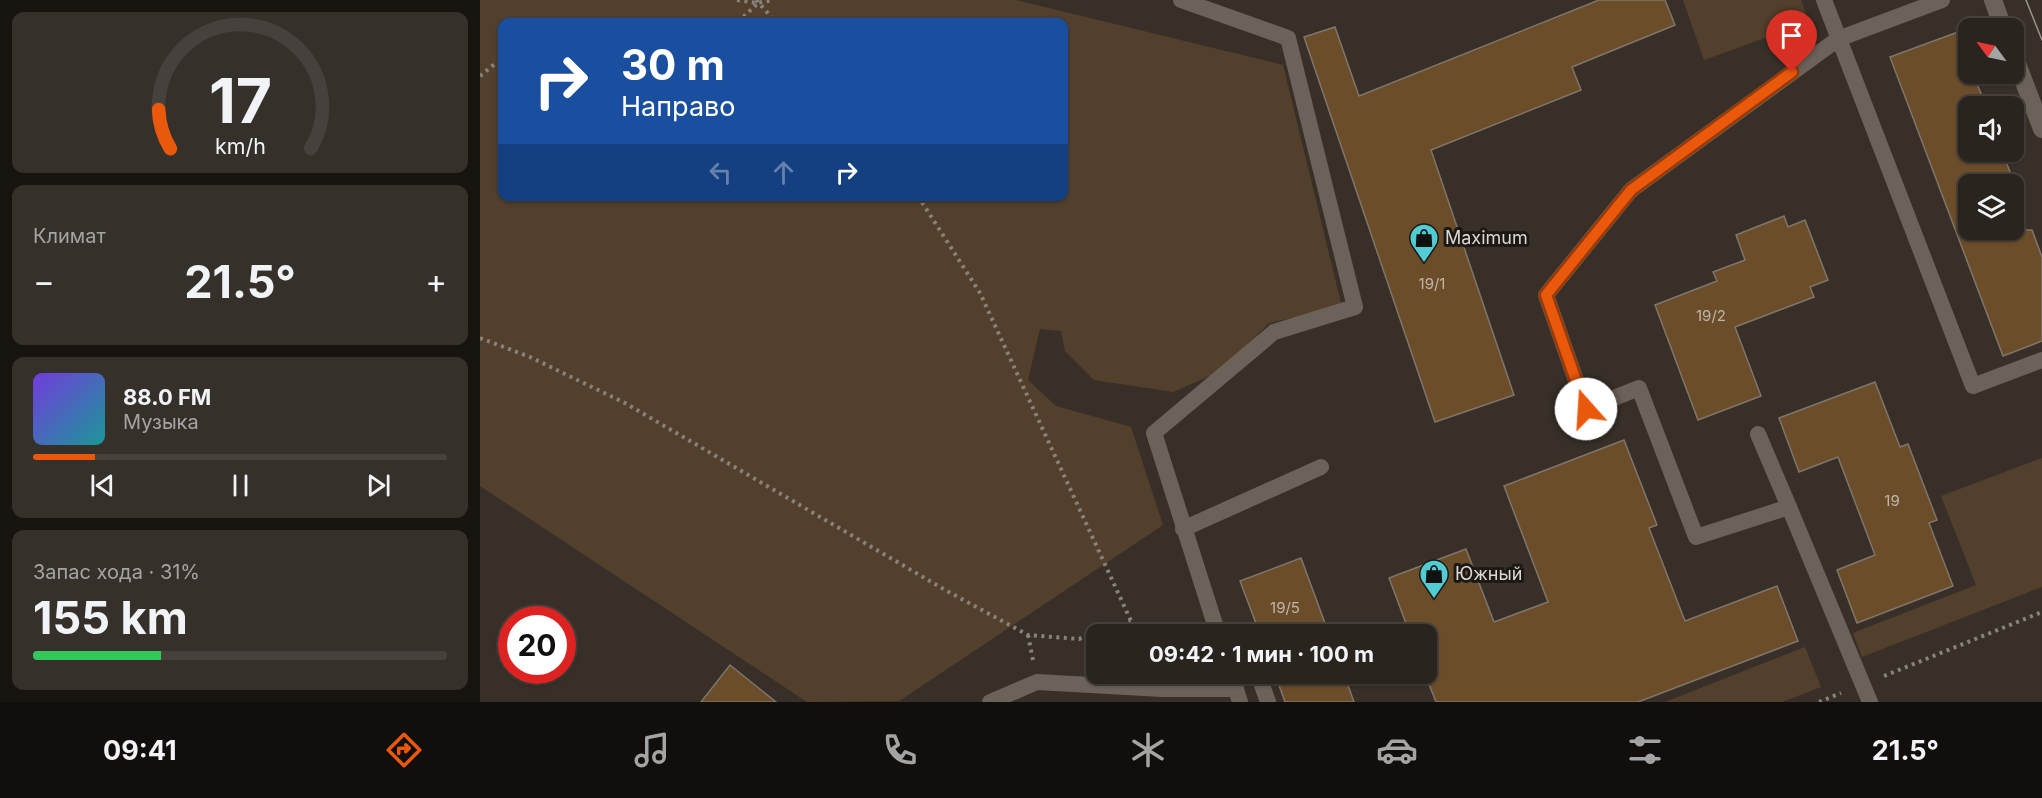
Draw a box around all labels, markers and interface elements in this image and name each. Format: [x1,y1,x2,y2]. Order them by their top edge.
pin [1766,10,1817,72]
north arrow [1958,18,2024,84]
map controls [1958,18,2024,240]
icon: arrive [1775,19,1808,52]
text: 30 m [621,39,725,90]
icon: right [522,42,600,120]
text: 17 [208,63,272,138]
text: Направо [621,90,736,123]
button: sound [1958,96,2024,162]
text: km/h [215,134,265,160]
icon: left [704,156,737,189]
icon: ahead [767,156,800,189]
icon: right [830,156,863,189]
button: layers [1958,174,2024,240]
shop icon: Maximum [1408,222,1440,264]
text: Климат [33,224,106,248]
place label: Maximum [1445,227,1528,248]
text: 21.5° [184,254,296,309]
text: − [33,261,55,301]
text: + [425,261,447,301]
house number: 19/1 [1419,274,1445,293]
house number: 19/2 [1696,306,1726,325]
position arrow [1554,377,1618,441]
text: 88.0 FM [123,384,211,410]
text: Музыка [123,410,199,434]
icon: previous [86,469,119,502]
icon: pause [224,469,257,502]
icon: next [362,469,395,502]
house number: 19 [1884,491,1900,510]
shop icon: Южный [1418,558,1450,600]
text: Запас хода · 31% [33,560,200,584]
place label: Южный [1455,563,1522,584]
text: 155 km [33,590,188,645]
house number: 19/5 [1270,598,1300,617]
speed limit sign: 20 [498,606,576,684]
text: 09:42 · 1 мин · 100 m [1149,641,1374,667]
icon: directions [383,729,425,771]
icon: music [631,729,673,771]
icon: phone [879,729,921,771]
icon: climate [1127,729,1169,771]
icon: car [1376,729,1418,771]
icon: filters [1624,729,1666,771]
text: 09:41 [103,734,177,767]
text: 21.5° [1872,734,1939,767]

